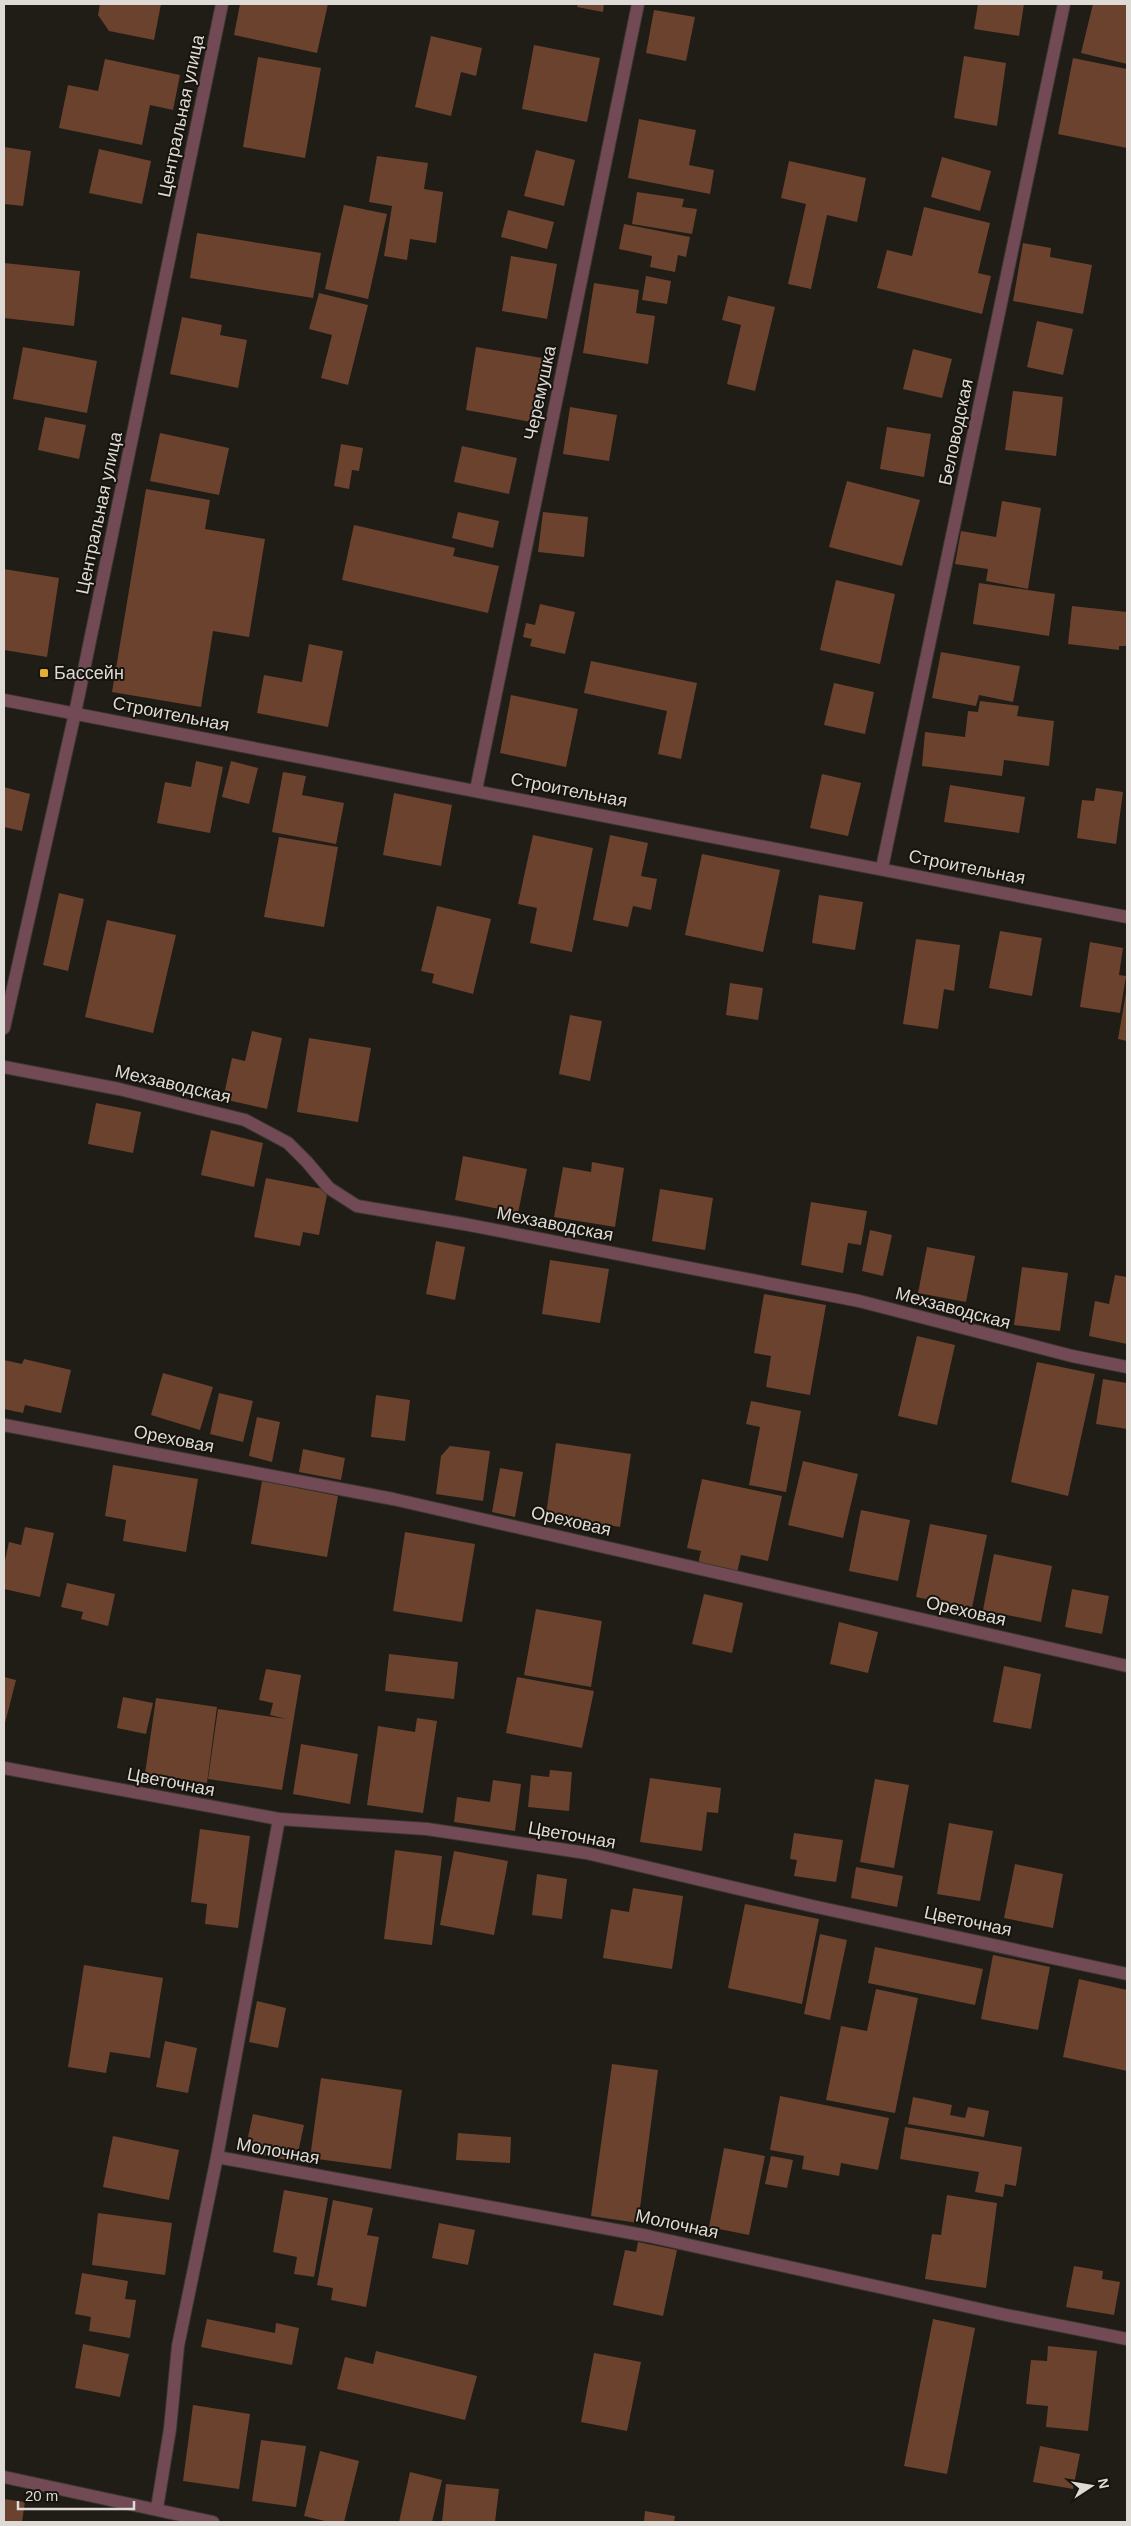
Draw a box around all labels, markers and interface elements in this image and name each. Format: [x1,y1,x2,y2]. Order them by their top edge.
street label: Центральная улица [154,32,208,199]
street label: Черемушка [520,343,560,442]
street label: Беловодская [935,377,977,487]
street label: Центральная улица [72,429,126,596]
place label: Бассейн [54,663,124,683]
marker: Бассейн [38,667,50,679]
street label: Строительная [111,693,231,735]
street label: Строительная [509,769,629,811]
street label: Строительная [907,846,1027,888]
street label: Мехзаводская [113,1061,233,1107]
street label: Мехзаводская [495,1203,615,1245]
street label: Мехзаводская [893,1283,1013,1333]
street label: Ореховая [132,1421,216,1457]
street label: Ореховая [529,1502,613,1540]
street label: Ореховая [924,1592,1008,1630]
street label: Цветочная [125,1764,217,1800]
street label: Цветочная [527,1817,617,1853]
street label: Цветочная [922,1902,1014,1940]
street label: Молочная [235,2134,321,2168]
street label: Молочная [634,2205,720,2243]
north arrow [1066,2461,1116,2511]
text: N [1095,2477,1113,2490]
scale bar [18,2478,134,2510]
text: 20 m [25,2487,58,2504]

